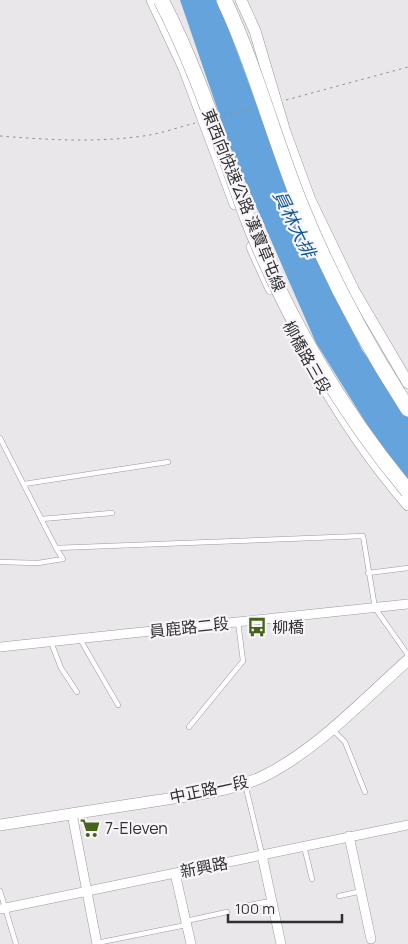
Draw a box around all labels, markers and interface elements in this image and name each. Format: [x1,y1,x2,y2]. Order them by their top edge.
street label: 東西向快速公路 漢寶草屯線 [197,105,291,295]
water label: 員林大排 [268,186,322,263]
street label: 柳橋路三段 [278,317,336,397]
street label: 員鹿路二段 [148,612,230,642]
bus stop icon: 柳橋 [246,616,268,638]
place label: 柳橋 [272,616,304,638]
street label: 中正路一段 [168,770,250,808]
supermarket icon: 7-Eleven [79,817,101,839]
place label: 7-Eleven [105,817,168,839]
street label: 新興路 [178,852,230,882]
scale bar [228,892,342,924]
text: 100 m [235,898,275,919]

